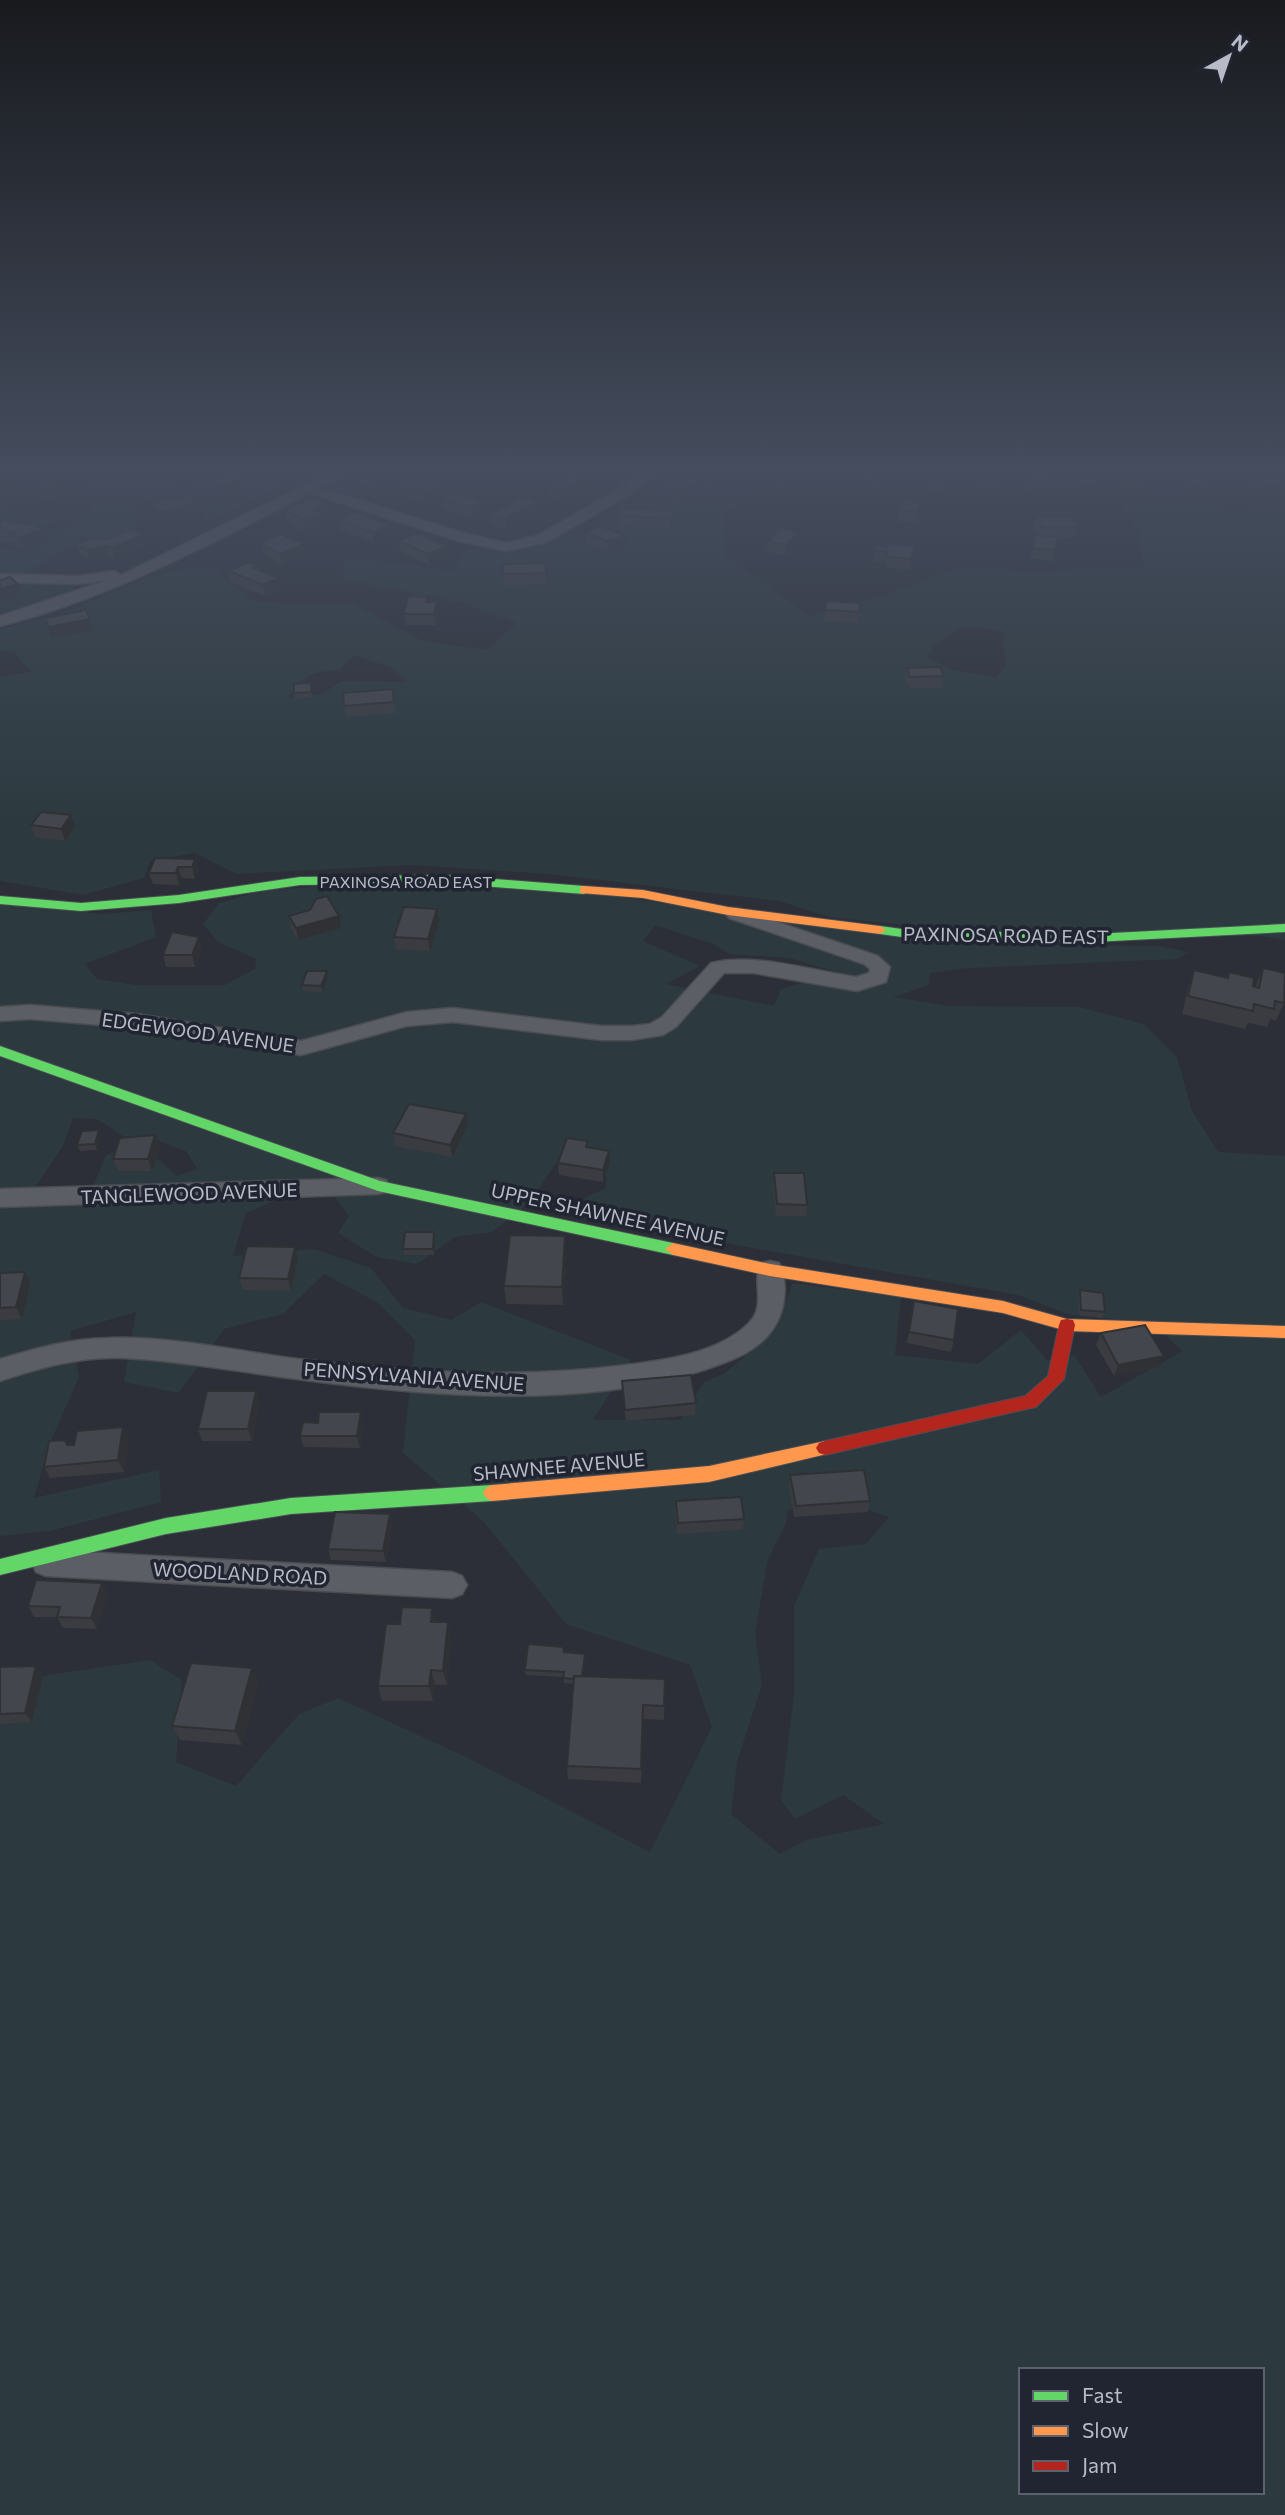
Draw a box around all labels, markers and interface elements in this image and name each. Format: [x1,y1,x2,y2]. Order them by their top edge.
north arrow [1194,21,1264,91]
text: N [1227,29,1253,56]
street label: PAXINOSA ROAD EAST [319,872,493,891]
street label: PAXINOSA ROAD EAST [903,922,1109,948]
street label: EDGEWOOD AVENUE [101,1007,295,1057]
street label: TANGLEWOOD AVENUE [80,1178,298,1208]
street label: UPPER SHAWNEE AVENUE [489,1178,727,1250]
street label: PENNSYLVANIA AVENUE [303,1357,525,1395]
street label: SHAWNEE AVENUE [472,1447,646,1485]
street label: WOODLAND ROAD [152,1557,328,1589]
legend [1019,2368,1264,2494]
text: Fast [1082,2382,1123,2407]
text: Slow [1082,2417,1129,2442]
text: Jam [1082,2452,1117,2477]

